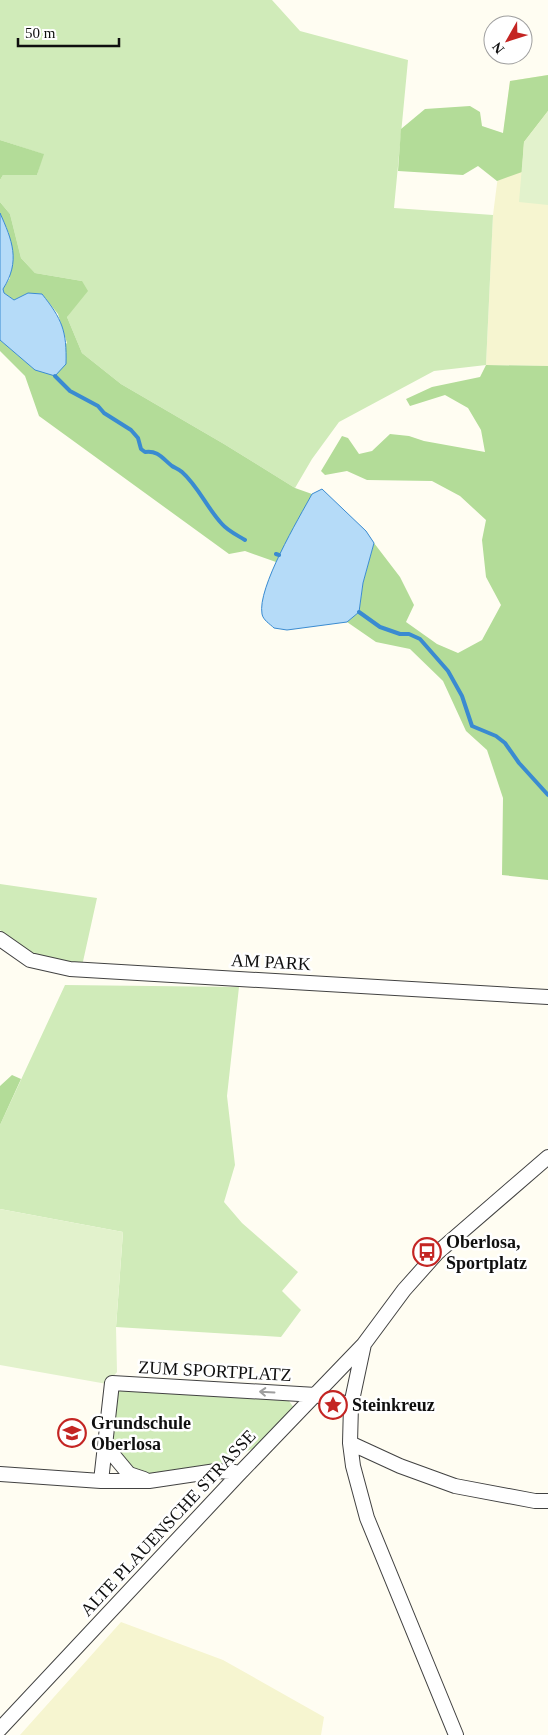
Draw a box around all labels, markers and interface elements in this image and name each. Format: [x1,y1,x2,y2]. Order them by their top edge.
scale bar [18,15,119,47]
north arrow [483,15,533,65]
text: 50 m [25,25,56,41]
text: N [489,39,507,57]
street label: AM PARK [231,950,311,974]
place label: Oberlosa, Sportplatz [446,1232,527,1273]
bus stop icon: Oberlosa, Sportplatz [412,1237,442,1267]
street label: ZUM SPORTPLATZ [138,1357,292,1385]
one-way arrow [260,1388,276,1397]
place icon: Steinkreuz [318,1390,348,1420]
place label: Steinkreuz [352,1395,435,1415]
place label: Grundschule Oberlosa [91,1413,191,1454]
school or university icon: Grundschule Oberlosa [57,1418,87,1448]
street label: ALTE PLAUENSCHE STRASSE [76,1426,260,1620]

